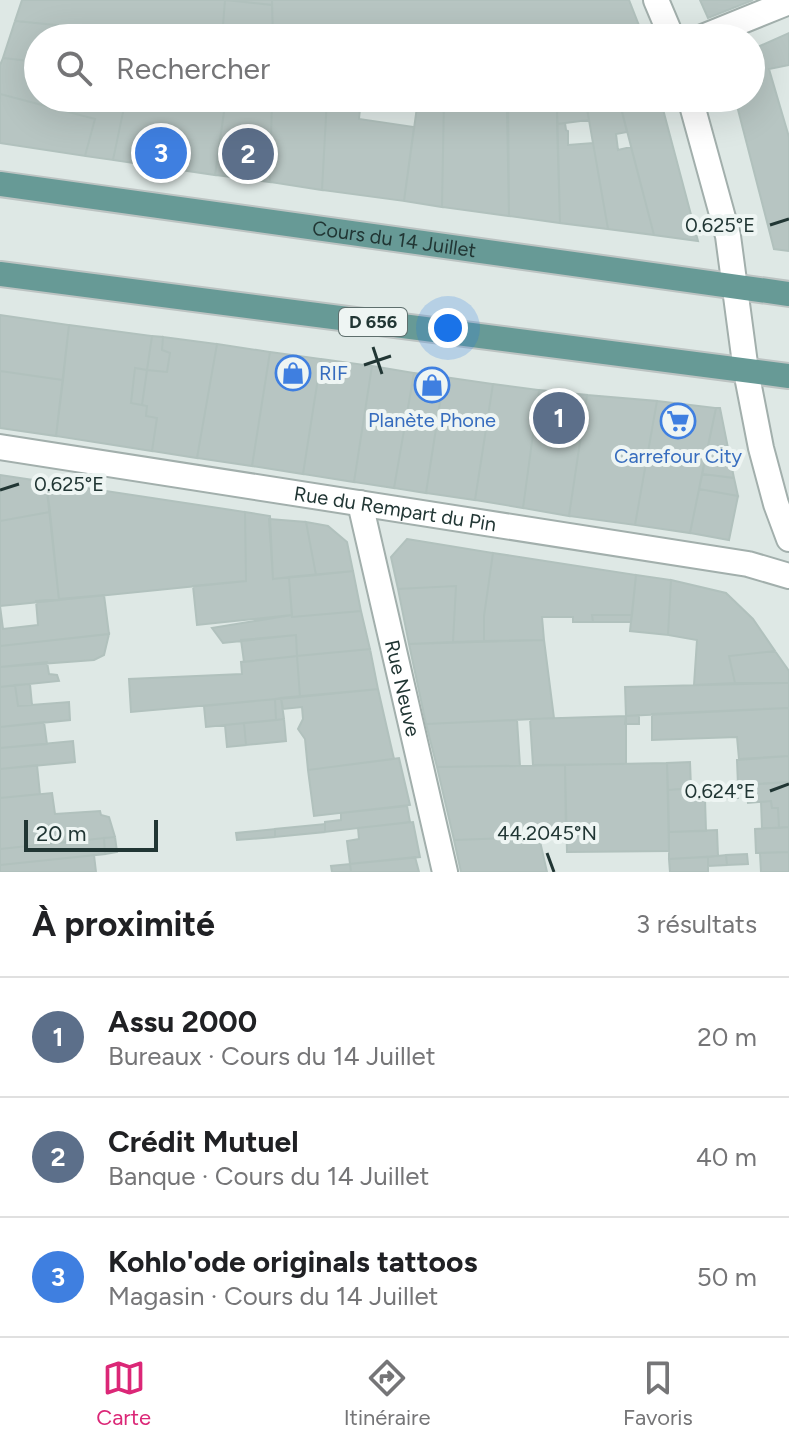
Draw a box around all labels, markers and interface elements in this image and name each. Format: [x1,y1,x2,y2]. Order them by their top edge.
search box [24,24,765,112]
icon: search [52,46,96,90]
text: Rechercher [116,50,270,87]
pin: 3 [135,123,187,183]
pin: 2 [222,124,274,184]
text: 0.625°E [685,213,755,237]
street label: Cours du 14 Juillet [311,216,478,262]
road number: D 656 [339,308,407,336]
your location [428,308,468,348]
shop icon: RIF [274,354,312,392]
place label: RIF [319,361,348,385]
shop icon: Planète Phone [413,366,451,404]
pin: 1 [533,388,585,448]
supermarket icon: Carrefour City [659,402,697,440]
place label: Planète Phone [368,408,496,432]
place label: Carrefour City [614,444,742,468]
text: 0.625°E [34,472,104,496]
street label: Rue du Rempart du Pin [292,481,498,536]
street label: Rue Neuve [380,638,425,739]
text: 0.624°E [684,779,756,803]
scale bar [24,816,158,852]
text: 20 m [36,820,87,847]
text: 44.2045°N [497,821,597,845]
text: À proximité [32,904,215,945]
text: 3 résultats [636,908,757,940]
text: Assu 2000 [108,1003,257,1040]
text: 1 [53,1021,63,1053]
text: 20 m [697,1021,757,1053]
text: Bureaux · Cours du 14 Juillet [108,1040,435,1072]
text: Crédit Mutuel [108,1123,299,1160]
text: 2 [50,1141,66,1173]
text: 40 m [696,1141,757,1173]
text: Banque · Cours du 14 Juillet [108,1160,429,1192]
text: Kohlo'ode originals tattoos [108,1243,477,1280]
text: 3 [51,1261,65,1293]
text: 50 m [697,1261,757,1293]
text: Magasin · Cours du 14 Juillet [108,1280,438,1312]
tab: Carte [96,1356,151,1431]
tab: Itinéraire [344,1356,431,1431]
tab: Favoris [623,1356,693,1431]

